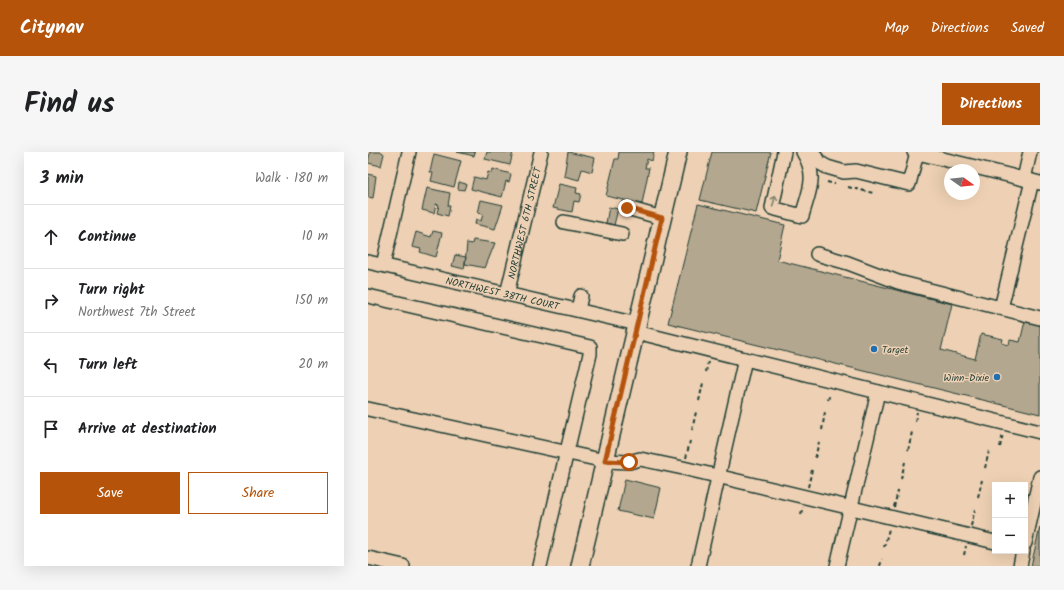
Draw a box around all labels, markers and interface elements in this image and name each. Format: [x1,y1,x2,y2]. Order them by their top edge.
text: Citynav [20,13,83,43]
text: Map [884,17,909,39]
text: Directions [931,17,989,39]
text: Saved [1011,17,1044,39]
text: Find us [24,82,115,127]
button: Directions [942,83,1040,125]
street label: NORTHWEST 6TH STREET [504,164,546,281]
north arrow [944,164,980,200]
text: 3 min [40,165,84,192]
text: Walk · 180 m [255,168,328,189]
one-way arrow [771,194,778,207]
route end [618,199,636,217]
text: Continue [78,225,136,249]
icon: ahead [40,226,62,248]
text: 10 m [302,226,328,247]
street label: NORTHWEST 38TH COURT [444,273,562,315]
text: Turn right [78,278,145,302]
icon: right [40,290,62,312]
text: 150 m [295,290,328,311]
text: Northwest 7th Street [78,302,196,323]
place label: Target [882,342,909,358]
marker: Target [869,344,879,354]
text: Turn left [78,353,138,377]
icon: left [40,354,62,376]
text: 20 m [298,354,328,375]
place label: Winn-Dixie [944,370,989,386]
marker: Winn-Dixie [992,372,1002,382]
text: Arrive at destination [78,417,217,441]
icon: arrive [40,418,62,440]
route start [620,453,638,471]
button: Save [40,472,180,514]
button: Share [188,472,328,514]
map controls [992,482,1028,554]
button: + [992,482,1028,518]
button: − [992,518,1028,554]

